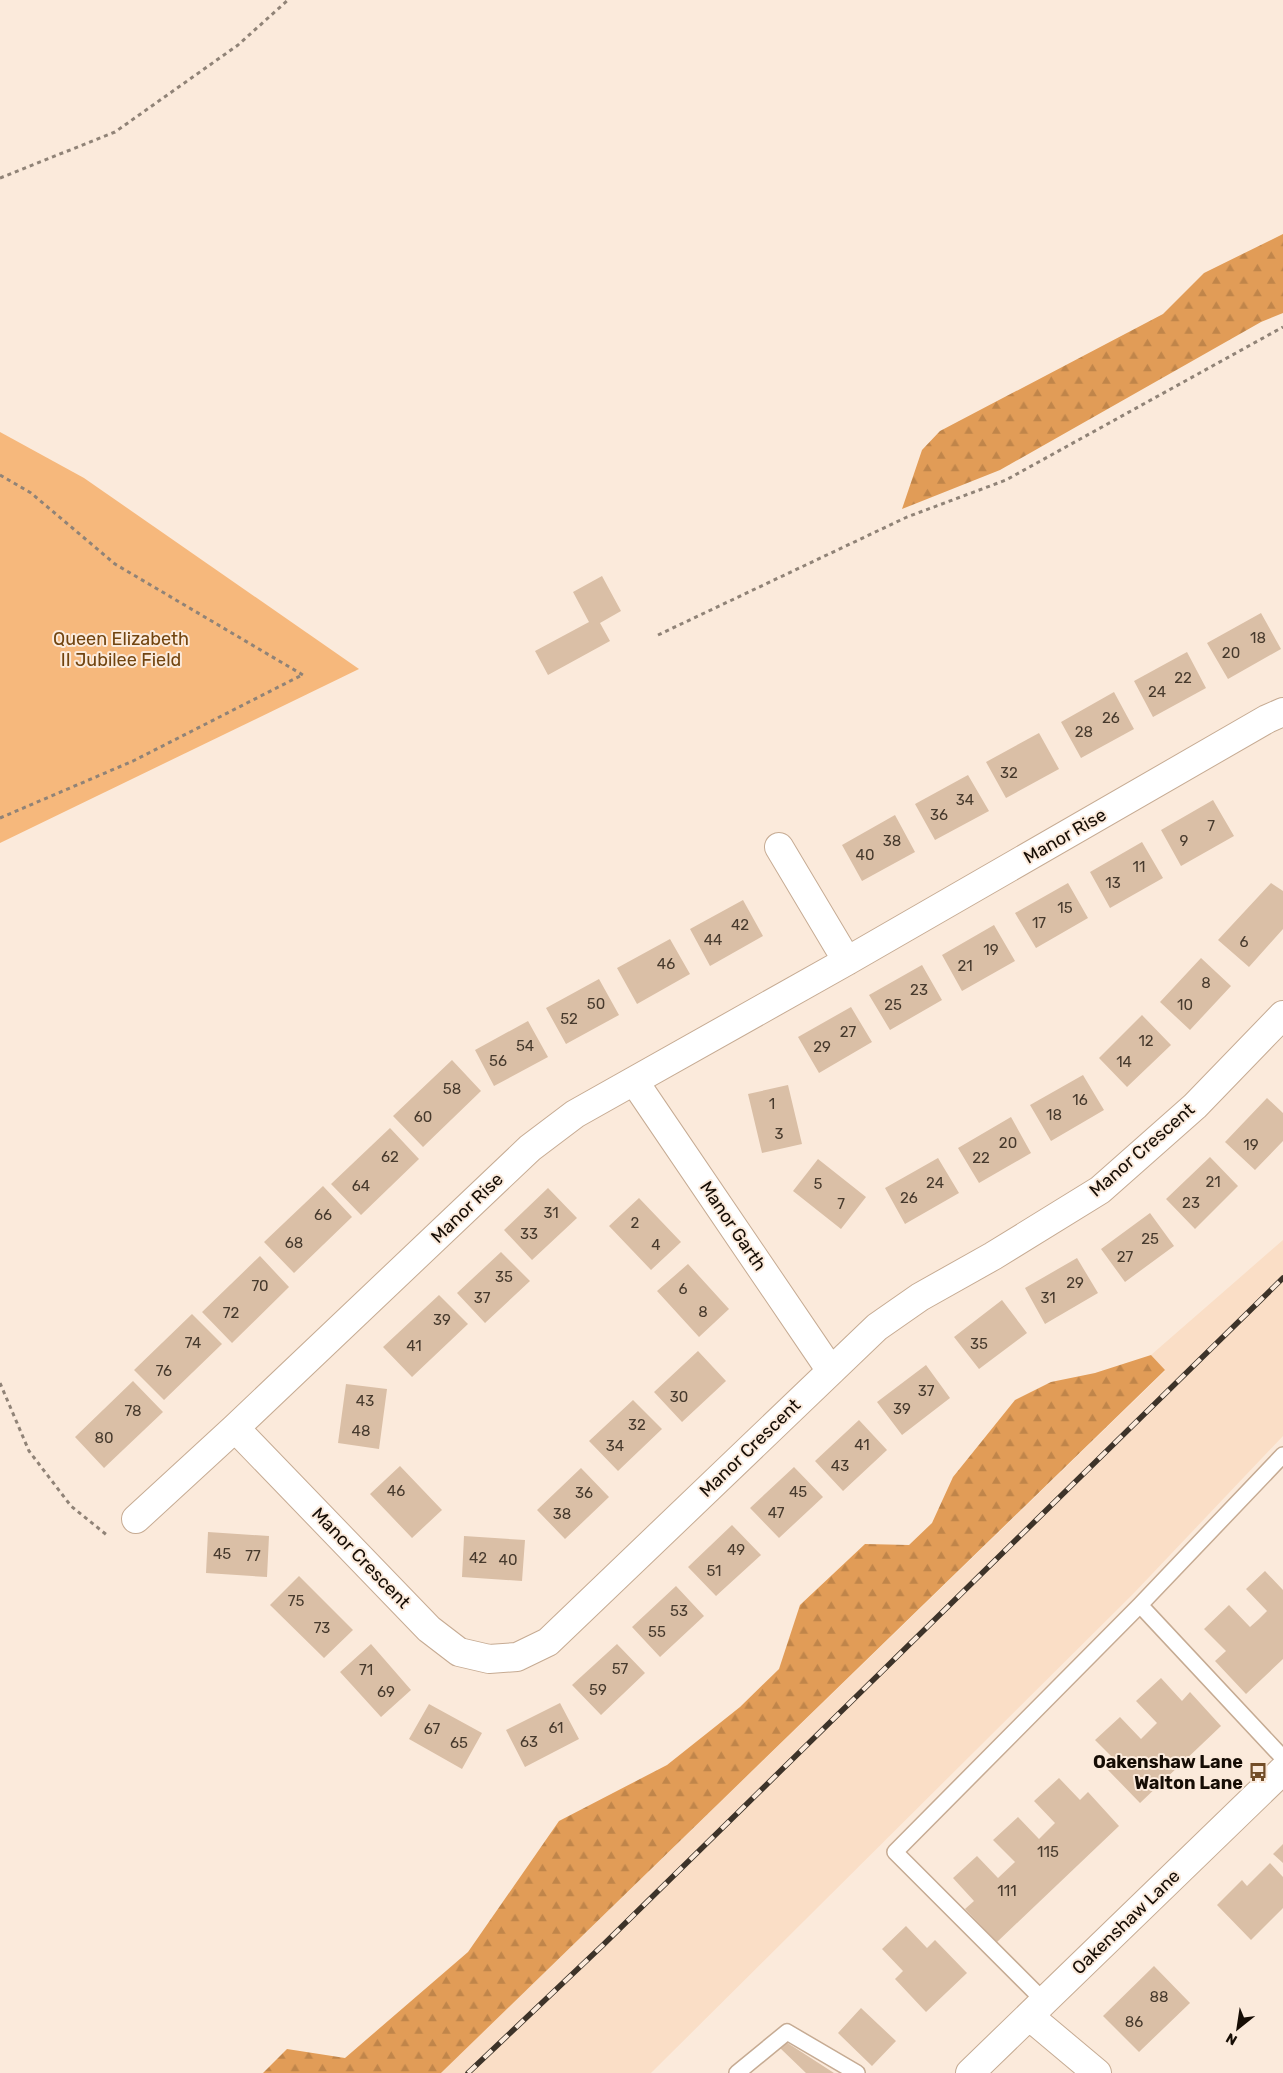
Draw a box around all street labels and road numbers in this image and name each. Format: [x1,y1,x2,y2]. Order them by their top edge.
street label: Manor Rise [1020,804,1110,868]
street label: Manor Crescent [1085,1098,1199,1202]
street label: Manor Rise [426,1168,508,1248]
street label: Manor Garth [695,1177,771,1275]
street label: Manor Crescent [695,1394,805,1502]
street label: Manor Crescent [307,1503,415,1613]
street label: Oakenshaw Lane [1067,1865,1185,1979]

